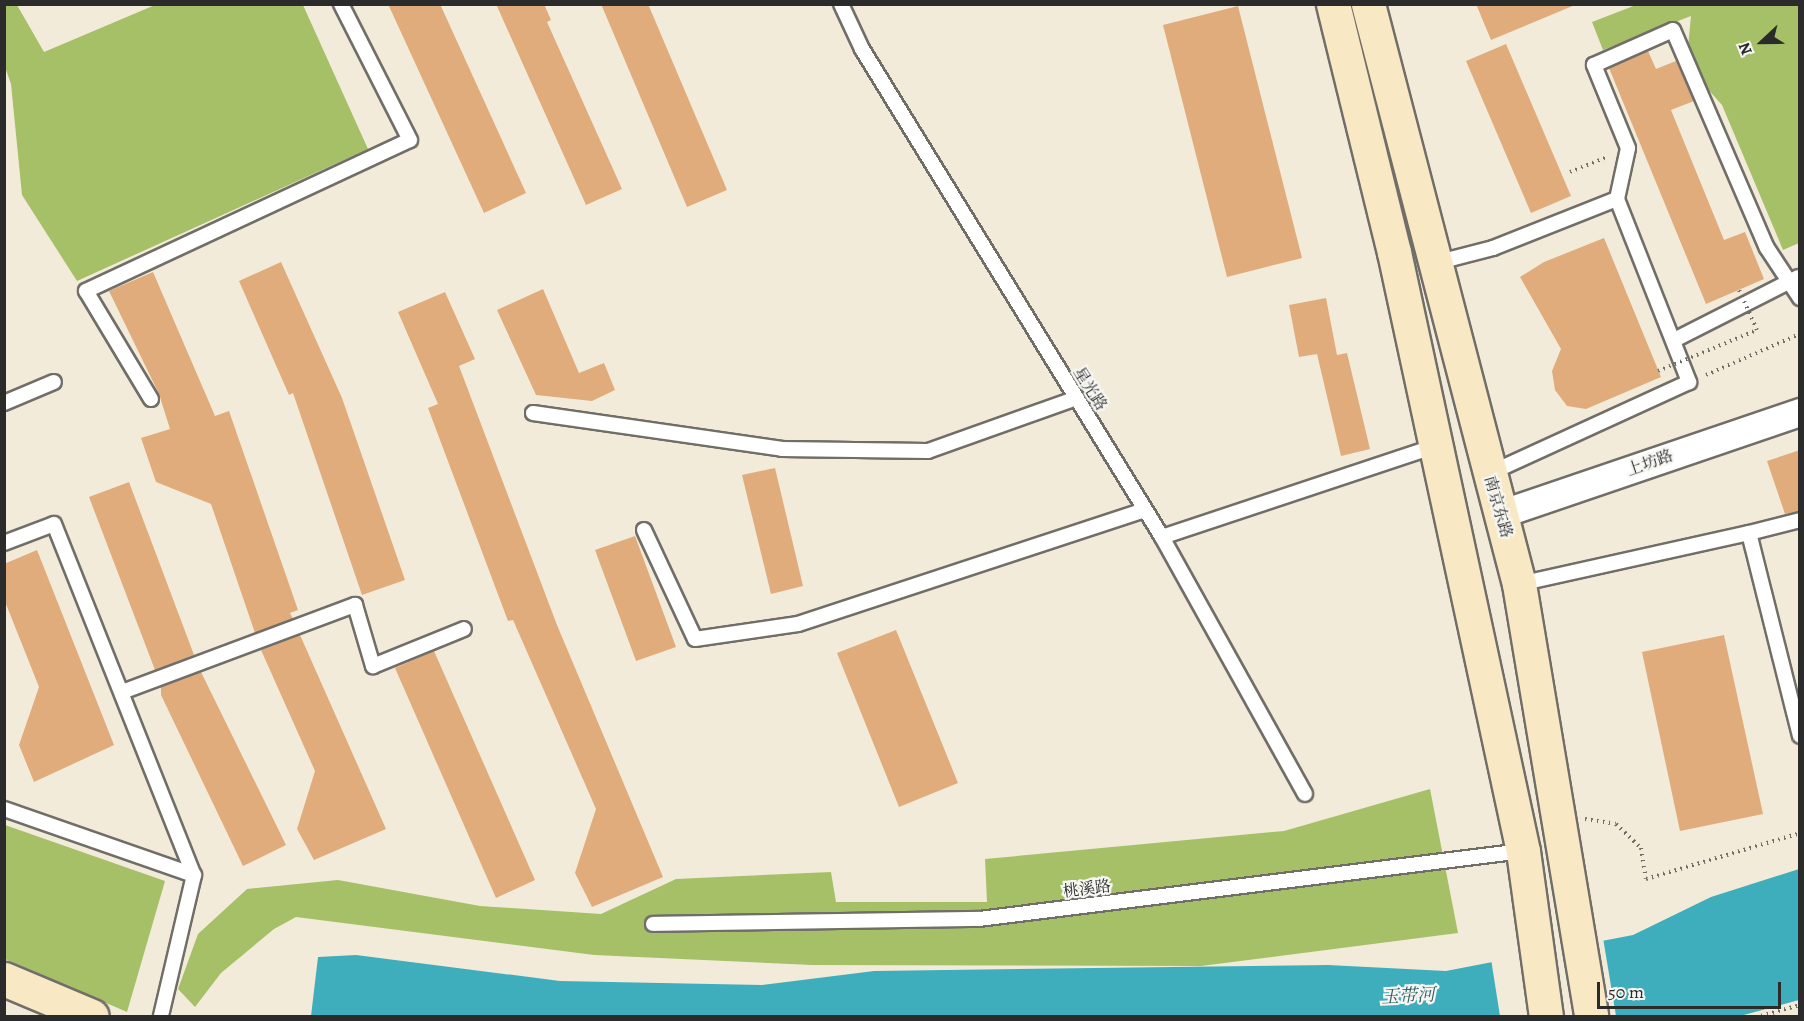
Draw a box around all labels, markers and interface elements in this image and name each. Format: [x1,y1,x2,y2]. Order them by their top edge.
north arrow [1732,12,1792,72]
text: N [1733,39,1758,58]
street label: 星光路 [1069,364,1111,414]
street label: 上坊路 [1624,446,1676,480]
street label: 南京东路 [1480,474,1516,540]
street label: 桃溪路 [1062,877,1112,901]
scale bar [1600,970,1784,1008]
text: 50 m [1608,980,1644,1004]
water label: 玉带河 [1380,984,1436,1008]

